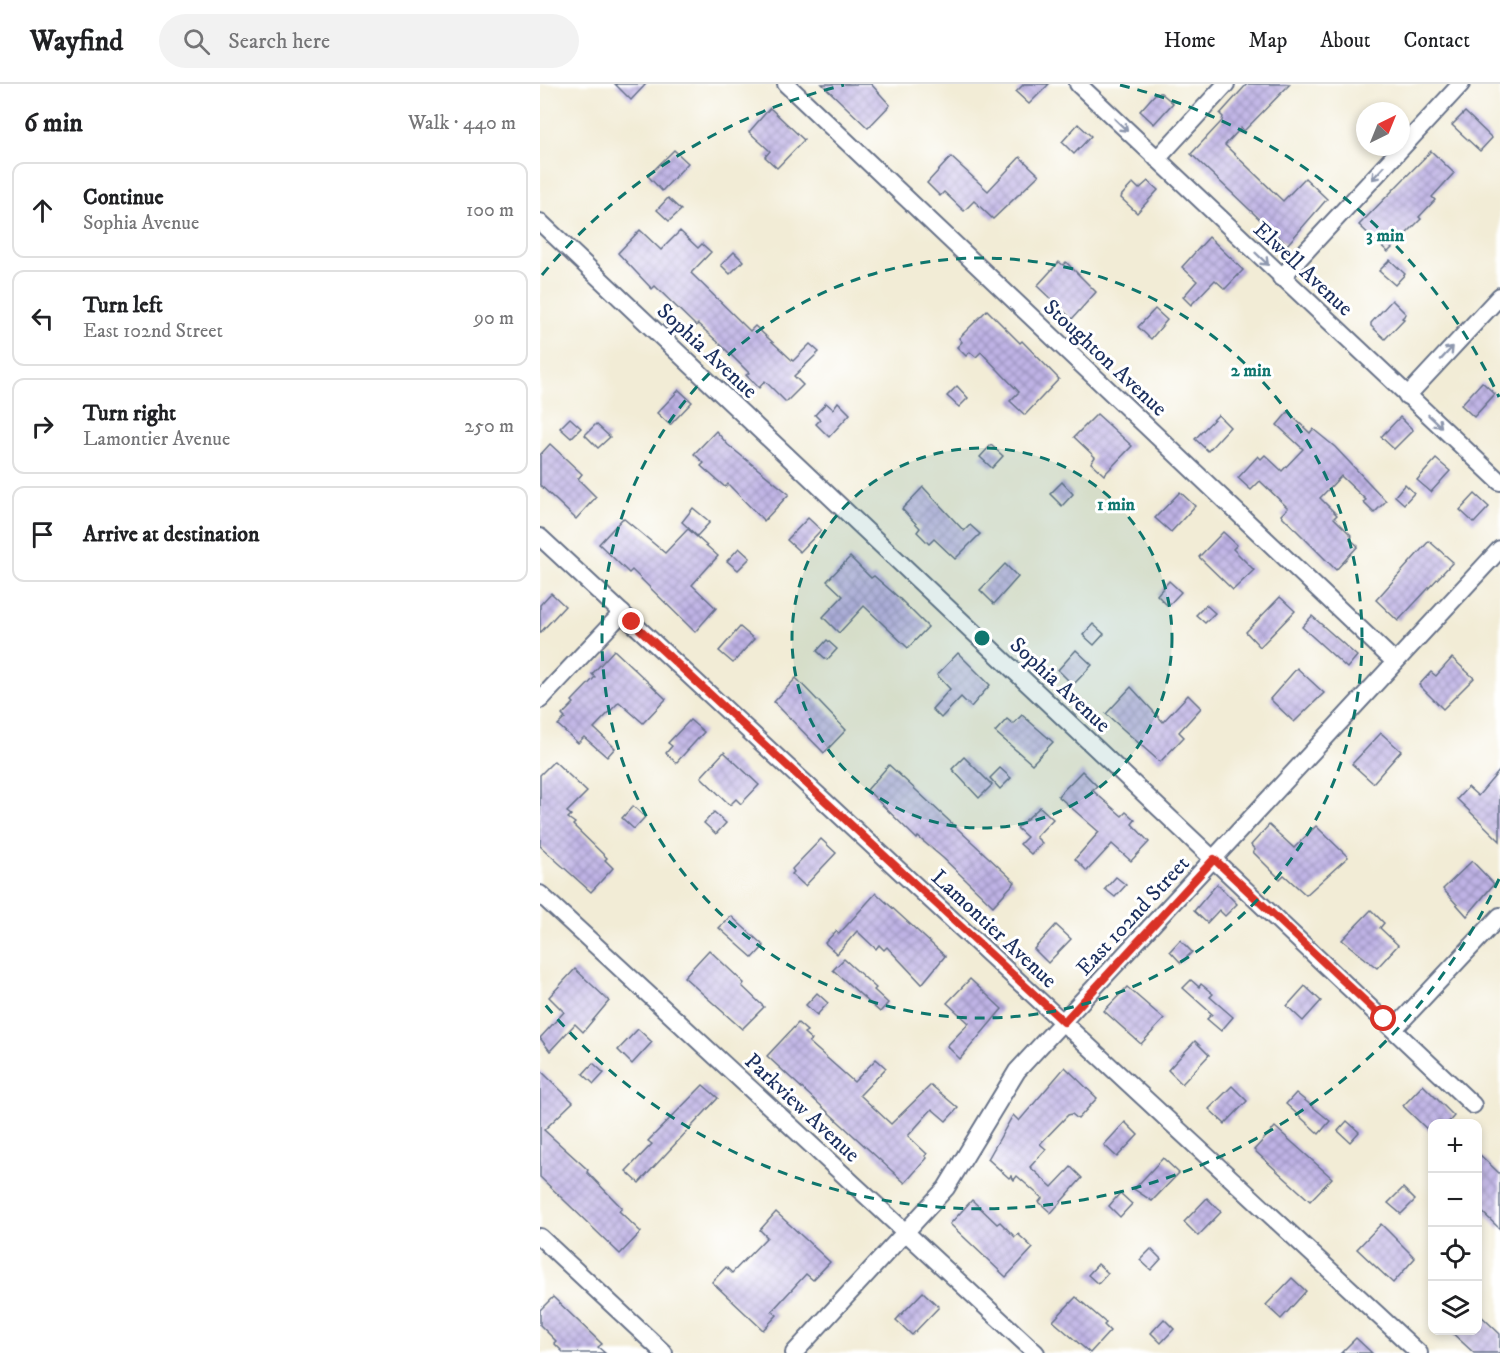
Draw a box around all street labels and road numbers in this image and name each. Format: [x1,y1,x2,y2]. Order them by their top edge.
street label: Elwell Avenue [1248,216,1358,322]
street label: Stoughton Avenue [1037,294,1172,422]
street label: Sophia Avenue [651,298,763,405]
street label: Sophia Avenue [1004,632,1116,739]
street label: East 102nd Street [1071,851,1195,981]
street label: Lamontier Avenue [926,864,1062,994]
street label: Parkview Avenue [739,1048,865,1168]

